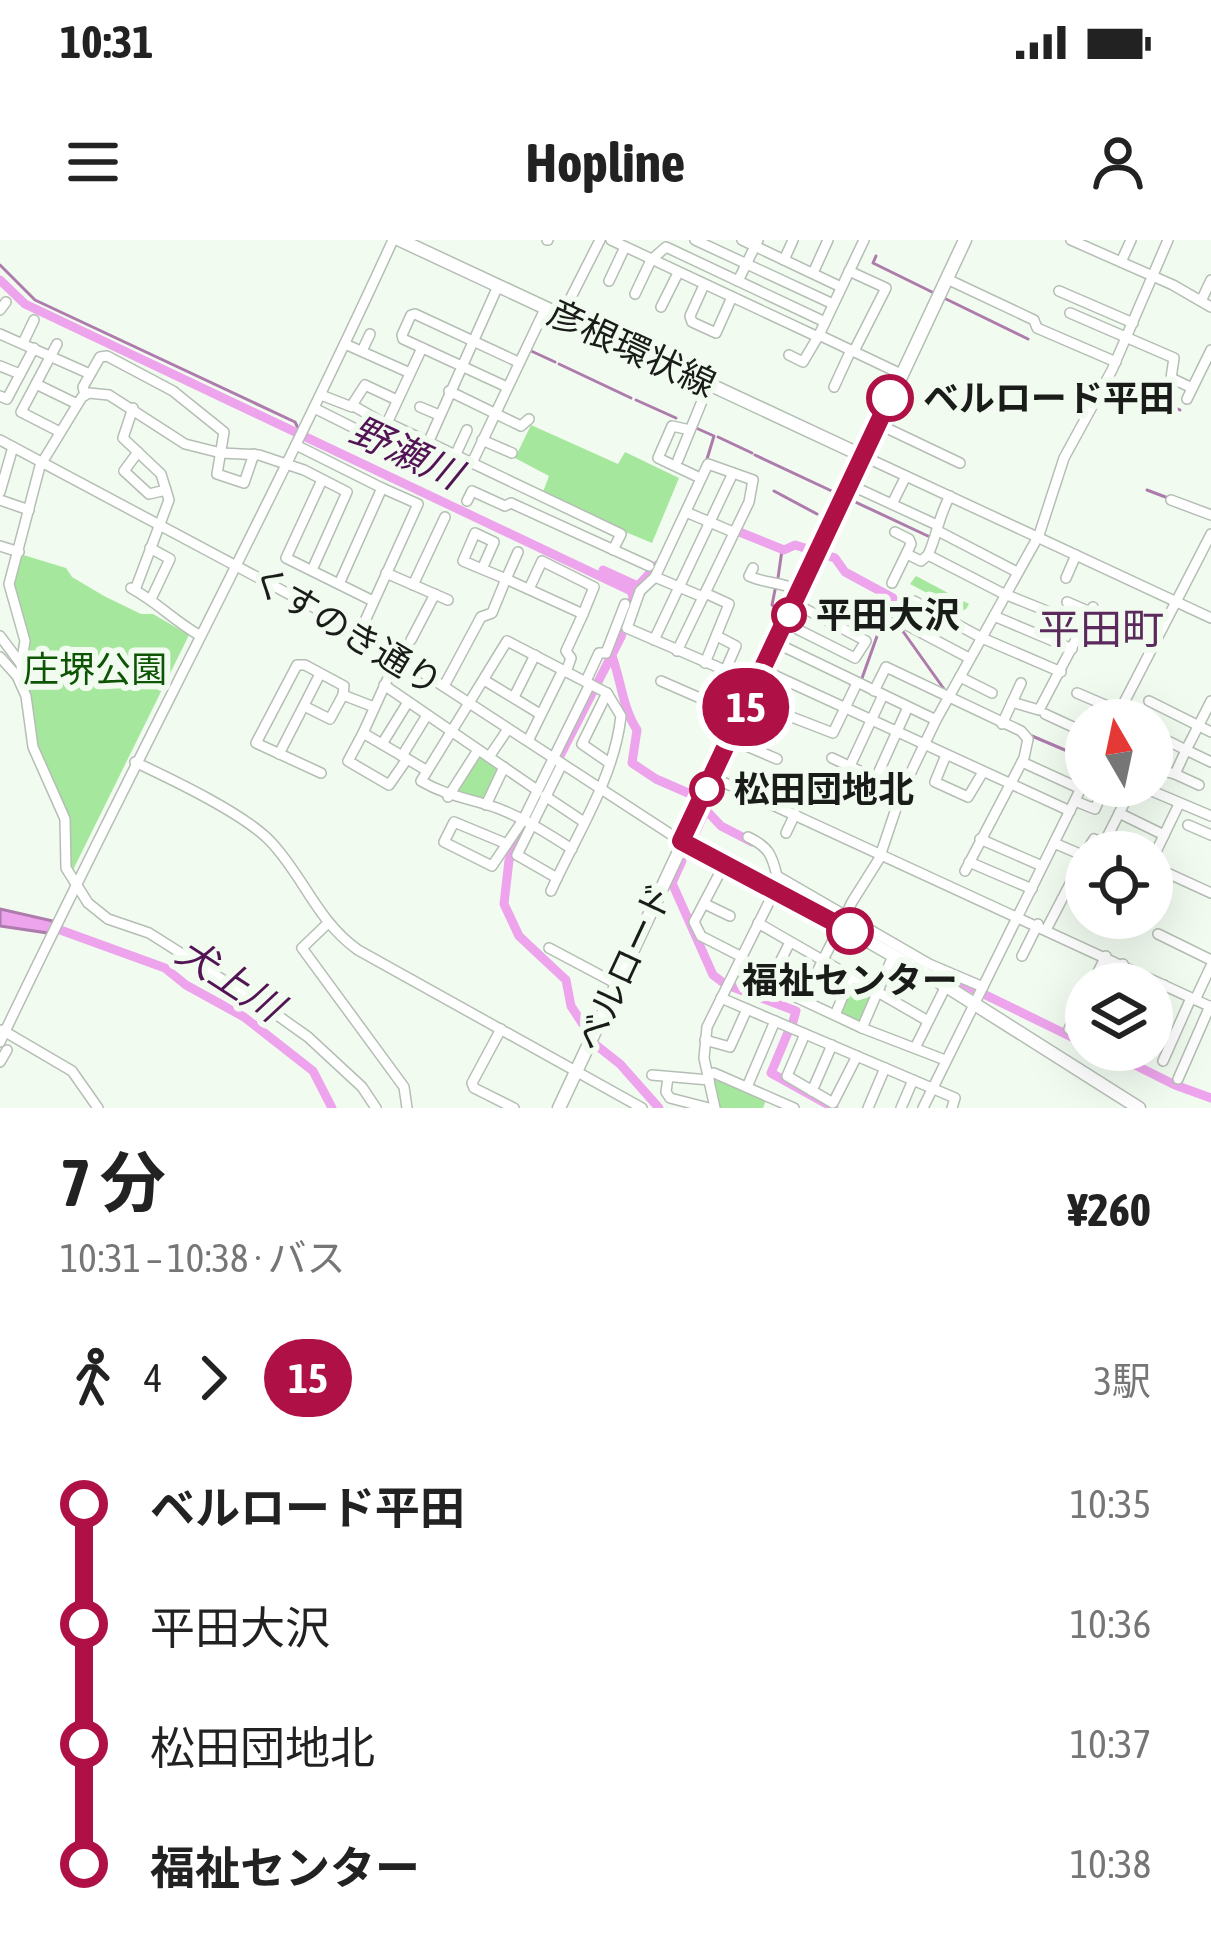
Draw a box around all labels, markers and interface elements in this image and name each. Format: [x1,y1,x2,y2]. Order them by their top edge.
text: 10:31 [60,16,154,68]
icon: menu [60,129,126,195]
icon: person [1085,129,1151,195]
text: Hopline [526,132,685,193]
street label: 彦根環状線 [542,291,722,405]
marker: ベルロード平田 [868,376,912,420]
place label: ベルロード平田 [923,377,1175,419]
water label: 野瀬川 [344,407,472,498]
street label: くすのき通り [244,557,450,703]
place label: 平田大沢 [816,594,960,636]
marker: 平田大沢 [773,599,805,631]
district label: 平田町 [1038,605,1164,653]
park label: 庄堺公園 [23,648,167,690]
line badge: 15 [692,668,800,746]
text: 15 [726,683,766,731]
north arrow [1065,699,1173,807]
map controls [1065,699,1173,1071]
place label: 松田団地北 [734,768,914,810]
marker: 松田団地北 [691,773,723,805]
button: locate [1065,831,1173,939]
street label: ベルロード [567,877,681,1057]
marker: 福祉センター [828,909,872,953]
water label: 犬上川 [169,929,294,1031]
place label: 福祉センター [742,959,958,1001]
button: layers [1065,963,1173,1071]
text: 7 分 [60,1144,166,1220]
text: ¥260 [1068,1184,1151,1236]
text: 10:31 – 10:38 · バス [60,1236,345,1280]
icon: walk [60,1345,126,1411]
icon: forward [180,1345,246,1411]
text: 15 [288,1354,328,1402]
text: 4 [144,1356,162,1400]
text: 3駅 [1094,1359,1151,1403]
text: ベルロード平田 [150,1482,465,1534]
text: 10:35 [1070,1482,1151,1526]
text: 平田大沢 [150,1602,330,1654]
text: 10:36 [1070,1602,1151,1646]
text: 松田団地北 [150,1722,375,1774]
text: 10:37 [1070,1722,1151,1766]
text: 福祉センター [150,1842,420,1894]
text: 10:38 [1070,1842,1151,1886]

